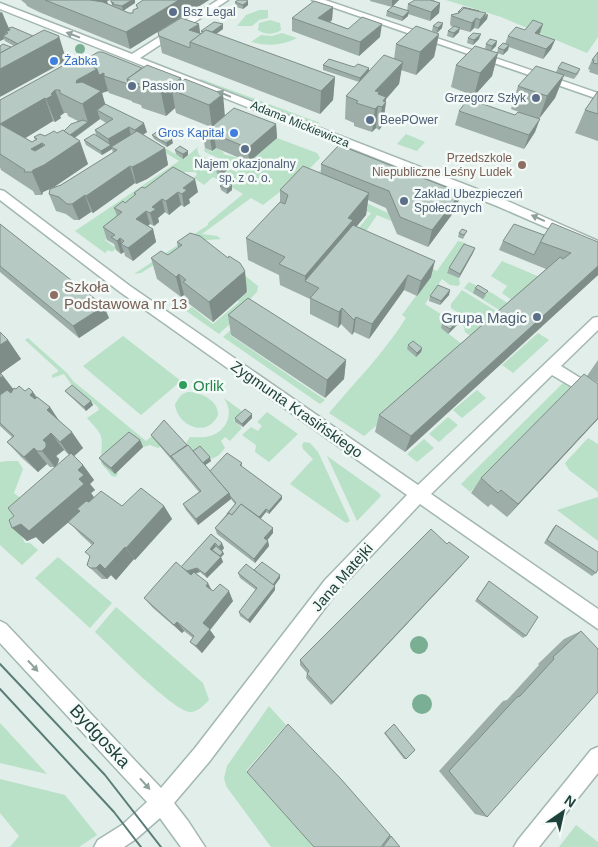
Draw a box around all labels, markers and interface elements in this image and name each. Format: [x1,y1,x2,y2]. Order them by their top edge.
place label: Bsz Legal [183,5,236,19]
marker: Bsz Legal [167,6,179,18]
one-way arrow [65,30,80,38]
place label: Żabka [64,54,98,68]
marker: Żabka [48,55,60,67]
place label: Passion [142,79,185,93]
marker: Passion [126,80,138,92]
one-way arrow [216,90,231,98]
place label: Grzegorz Szłyk [445,91,527,105]
marker: Grzegorz Szłyk [530,92,542,104]
street label: Adama Mickiewicza [249,98,352,150]
place label: BeePOwer [380,113,438,127]
marker: BeePOwer [364,114,376,126]
place label: Gros Kapitał [158,126,224,140]
marker: Gros Kapitał [228,127,240,139]
marker: Najem okazjonalny sp. z o. o. [239,143,251,155]
place label: Przedszkole Niepubliczne Leśny Ludek [372,151,513,179]
place label: Najem okazjonalny sp. z o. o. [194,157,296,185]
marker: Przedszkole Niepubliczne Leśny Ludek [516,159,528,171]
place label: Zakład Ubezpieczeń Społecznych [414,187,523,215]
marker: Zakład Ubezpieczeń Społecznych [398,195,410,207]
one-way arrow [531,214,545,222]
place label: Szkoła Podstawowa nr 13 [64,278,187,312]
marker: Szkoła Podstawowa nr 13 [48,289,60,301]
place label: Grupa Magic [441,309,527,326]
marker: Grupa Magic [531,311,543,323]
street label: Zygmunta Krasińskiego [228,357,366,461]
place label: Orlik [193,377,224,394]
marker: Orlik [177,379,189,391]
street label: Jana Matejki [308,540,376,614]
one-way arrow [27,659,39,671]
street label: Bydgoska [66,700,135,772]
one-way arrow [139,778,150,790]
north arrow [538,787,588,837]
text: N [562,792,579,811]

